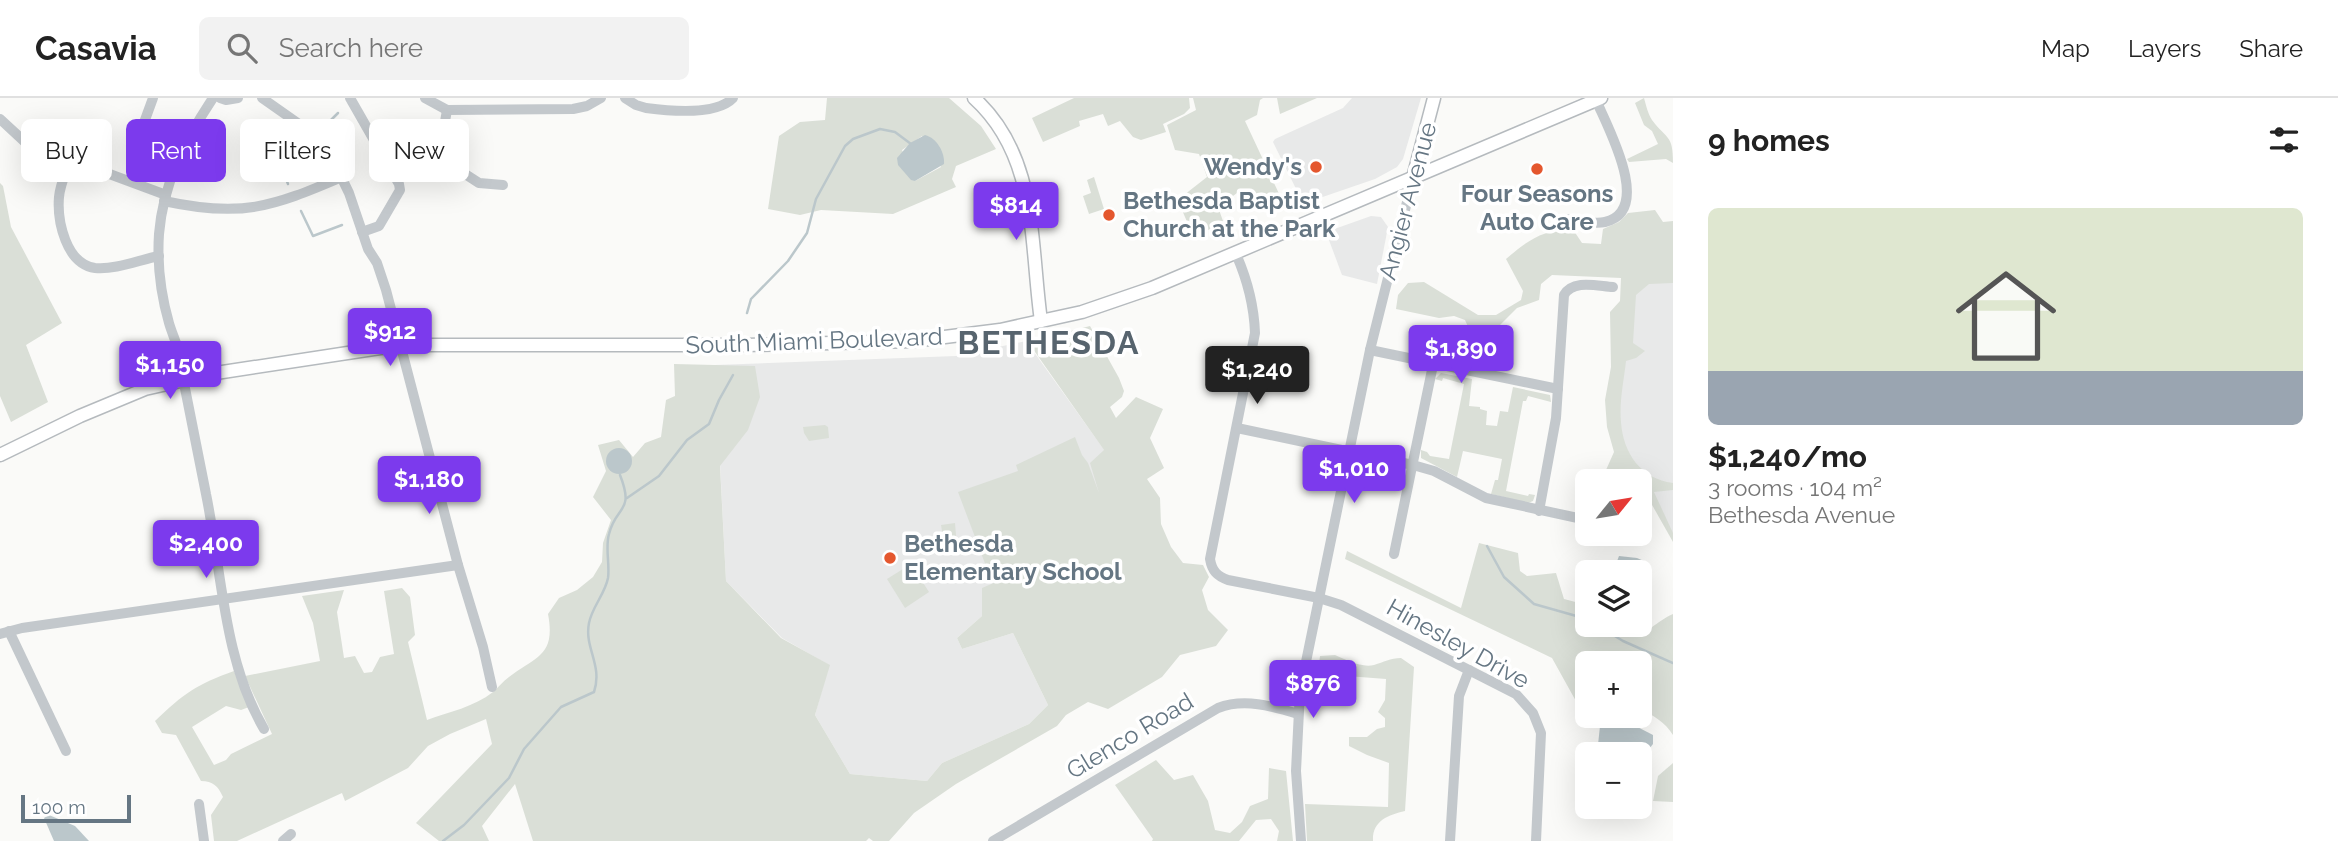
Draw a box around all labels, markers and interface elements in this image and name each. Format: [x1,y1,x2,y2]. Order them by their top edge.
search box [199,17,689,80]
text: Casavia [35,29,157,68]
icon: search [223,29,261,67]
text: Search here [279,33,423,63]
text: Map [2041,34,2090,63]
text: Layers [2128,34,2201,63]
text: Share [2239,34,2303,63]
chip: Buy [21,119,112,182]
chip: Rent [126,119,226,182]
chip: Filters [240,119,355,182]
chip: New [369,119,469,182]
street label: Angier Avenue [1373,119,1442,283]
icon: filters [2265,121,2303,159]
text: 9 homes [1708,123,1830,158]
place label: Wendy's [1204,152,1302,181]
marker: Wendy's [1308,159,1324,175]
marker: Four Seasons Auto Care [1529,161,1545,177]
place label: Four Seasons Auto Care [1461,179,1613,236]
pin: $814 [975,183,1057,242]
place label: Bethesda Baptist Church at the Park [1123,186,1336,243]
text: $814 [990,191,1042,218]
marker: Bethesda Baptist Church at the Park [1101,207,1117,223]
icon: home [1943,253,2069,379]
pin: $912 [349,308,431,368]
text: $912 [364,317,416,344]
street label: South Miami Boulevard [685,322,943,359]
district label: BETHESDA [957,324,1141,361]
pin: $1,890 [1404,326,1518,385]
text: $1,890 [1425,334,1497,361]
pin: $1,150 [113,342,227,401]
pin: $1,240 [1200,346,1314,406]
text: $1,150 [135,350,205,377]
text: $1,240 [1221,355,1293,382]
text: $1,240/mo [1708,439,1867,474]
pin: $1,010 [1297,446,1411,505]
text: $1,010 [1319,454,1389,481]
pin: $1,180 [372,456,486,516]
text: $1,180 [394,465,464,492]
north arrow [1575,469,1652,546]
map controls [1575,469,1652,819]
text: 3 rooms · 104 m² [1708,474,1882,501]
text: Bethesda Avenue [1708,501,1895,528]
pin: $2,400 [149,520,263,580]
text: $2,400 [169,529,243,556]
place label: Bethesda Elementary School [904,529,1122,586]
marker: Bethesda Elementary School [882,550,898,566]
button: layers [1575,560,1652,637]
street label: Hinesley Drive [1382,592,1535,695]
button: + [1575,651,1652,728]
pin: $876 [1272,660,1354,720]
text: $876 [1285,669,1341,696]
street label: Glenco Road [1061,686,1198,785]
button: − [1575,742,1652,819]
scale bar [21,792,131,824]
text: 100 m [32,796,86,818]

